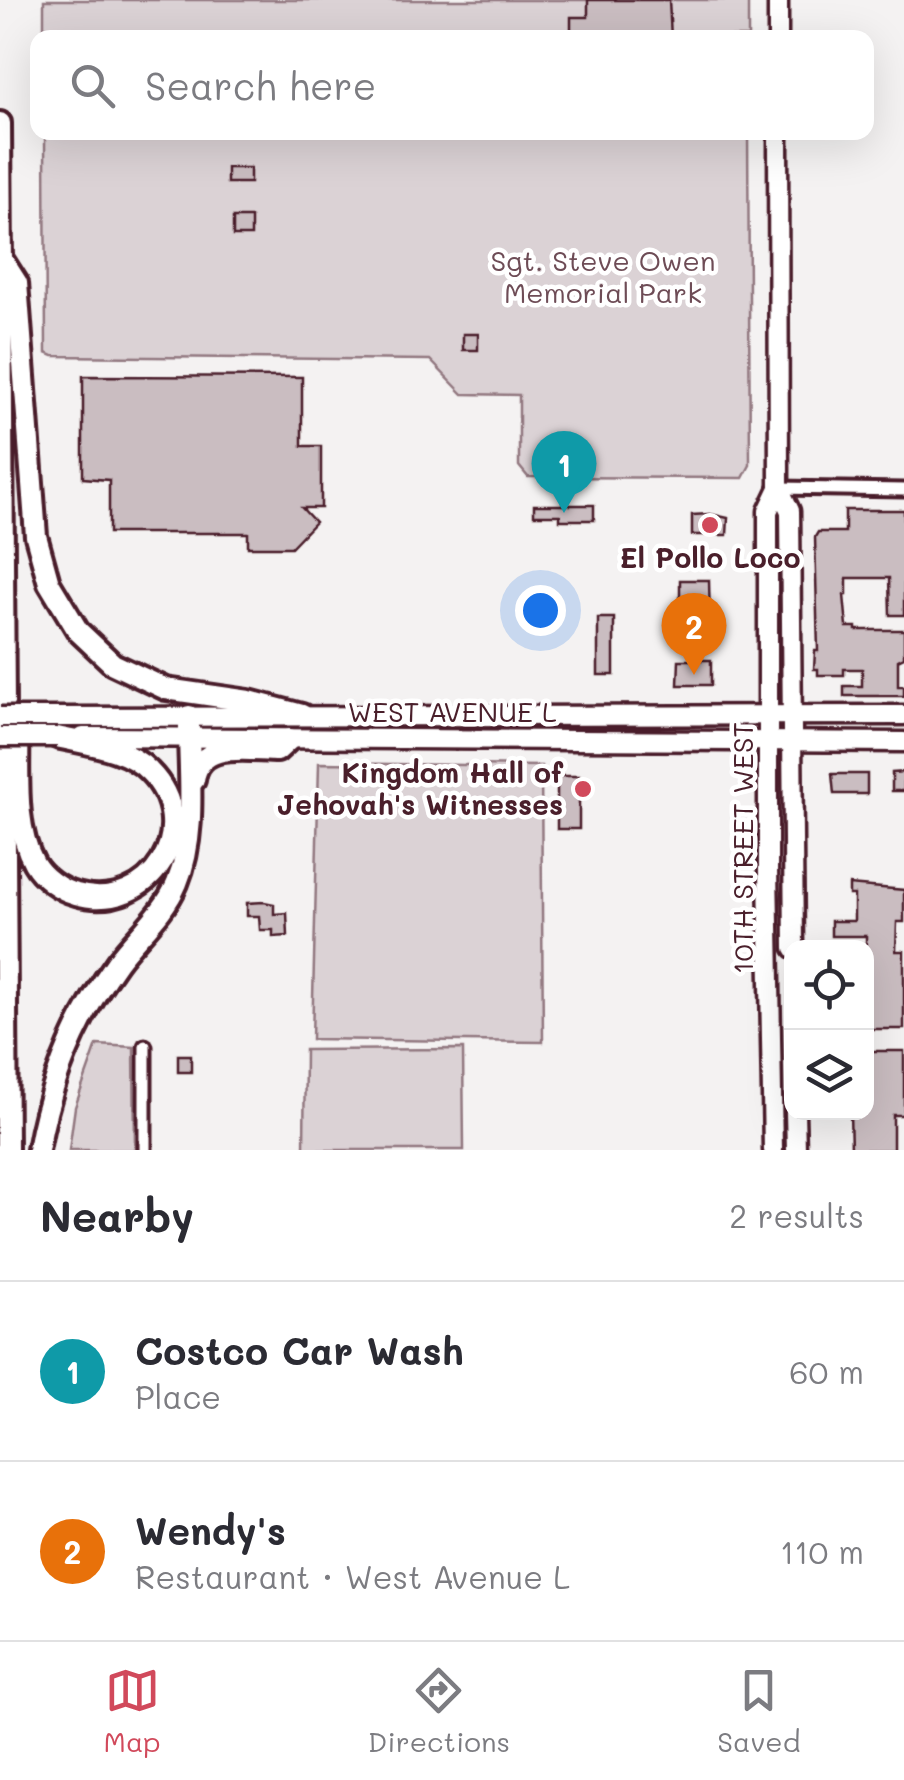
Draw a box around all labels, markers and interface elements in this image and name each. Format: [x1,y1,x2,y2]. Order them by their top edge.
search box [30,30,874,140]
icon: search [65,58,120,113]
text: Search here [145,60,376,110]
park label: Sgt. Steve Owen Memorial Park [491,242,715,310]
pin: 1 [532,430,596,513]
marker: El Pollo Loco [699,514,721,536]
place label: El Pollo Loco [620,539,800,575]
your location [515,585,566,636]
pin: 2 [662,592,726,675]
street label: WEST AVENUE L [347,693,557,729]
street label: 10TH STREET WEST [724,722,760,974]
place label: Kingdom Hall of Jehovah's Witnesses [277,754,564,822]
marker: Kingdom Hall of Jehovah's Witnesses [572,778,594,800]
map controls [784,940,874,1120]
button: locate [784,940,874,1030]
button: layers [784,1030,874,1120]
text: Nearby [40,1188,194,1243]
text: 2 results [729,1194,864,1236]
text: Costco Car Wash [135,1325,464,1375]
text: 1 [65,1350,80,1392]
text: 60 m [789,1350,864,1392]
text: Place [135,1375,221,1417]
text: Wendy's [135,1505,286,1555]
text: 2 [64,1530,81,1572]
text: 110 m [780,1530,864,1572]
text: Restaurant · West Avenue L [135,1555,570,1597]
tab: Map [104,1663,161,1759]
tab: Directions [368,1663,510,1759]
tab: Saved [717,1663,800,1759]

